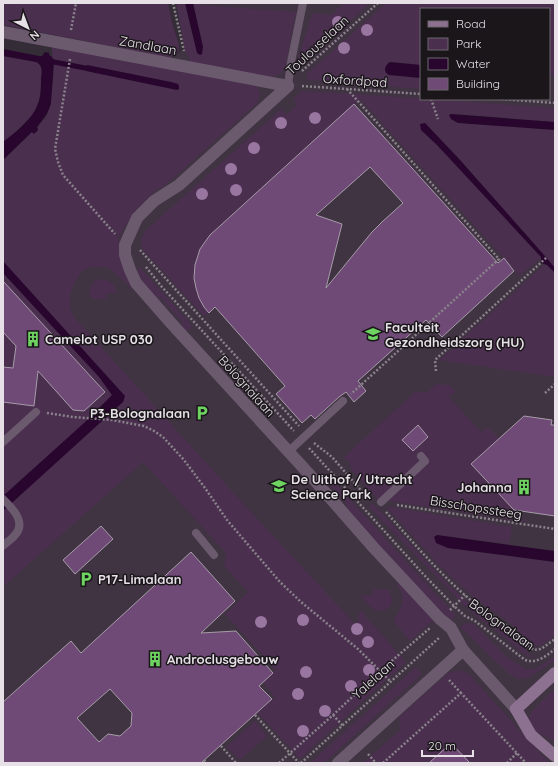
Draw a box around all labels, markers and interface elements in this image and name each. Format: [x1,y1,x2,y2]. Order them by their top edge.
north arrow [8,8,48,48]
legend [420,8,550,100]
street label: Toulouselaan [282,12,352,78]
text: Road [456,16,486,31]
text: N [27,28,42,43]
street label: Zandlaan [118,32,178,58]
text: Park [456,36,481,51]
text: Water [456,56,491,71]
street label: Oxfordpad [322,70,388,90]
text: Building [456,76,500,91]
place label: Faculteit Gezondheidszorg (HU) [385,319,524,350]
school or university icon: Faculteit Gezondheidszorg (HU) [364,325,382,343]
building icon: Camelot USP 030 [24,330,42,348]
place label: Camelot USP 030 [45,331,153,347]
street label: Bolognalaan [215,352,279,420]
parking icon: P3-Bolognalaan [193,404,211,422]
place label: P3-Bolognalaan [90,405,190,421]
place label: De Uithof / Utrecht Science Park [291,471,413,502]
school or university icon: De Uithof / Utrecht Science Park [270,477,288,495]
building icon: Johanna [515,478,533,496]
place label: Johanna [457,479,512,495]
street label: Bisschopssteeg [429,492,523,522]
parking icon: P17-Limalaan [77,570,95,588]
place label: P17-Limalaan [98,571,181,587]
street label: Bolognalaan [466,595,538,653]
building icon: Androclusgebouw [146,650,164,668]
place label: Androclusgebouw [167,651,278,667]
street label: Yalelaan [349,656,397,702]
scale bar [422,732,473,758]
text: 20 m [428,738,456,753]

